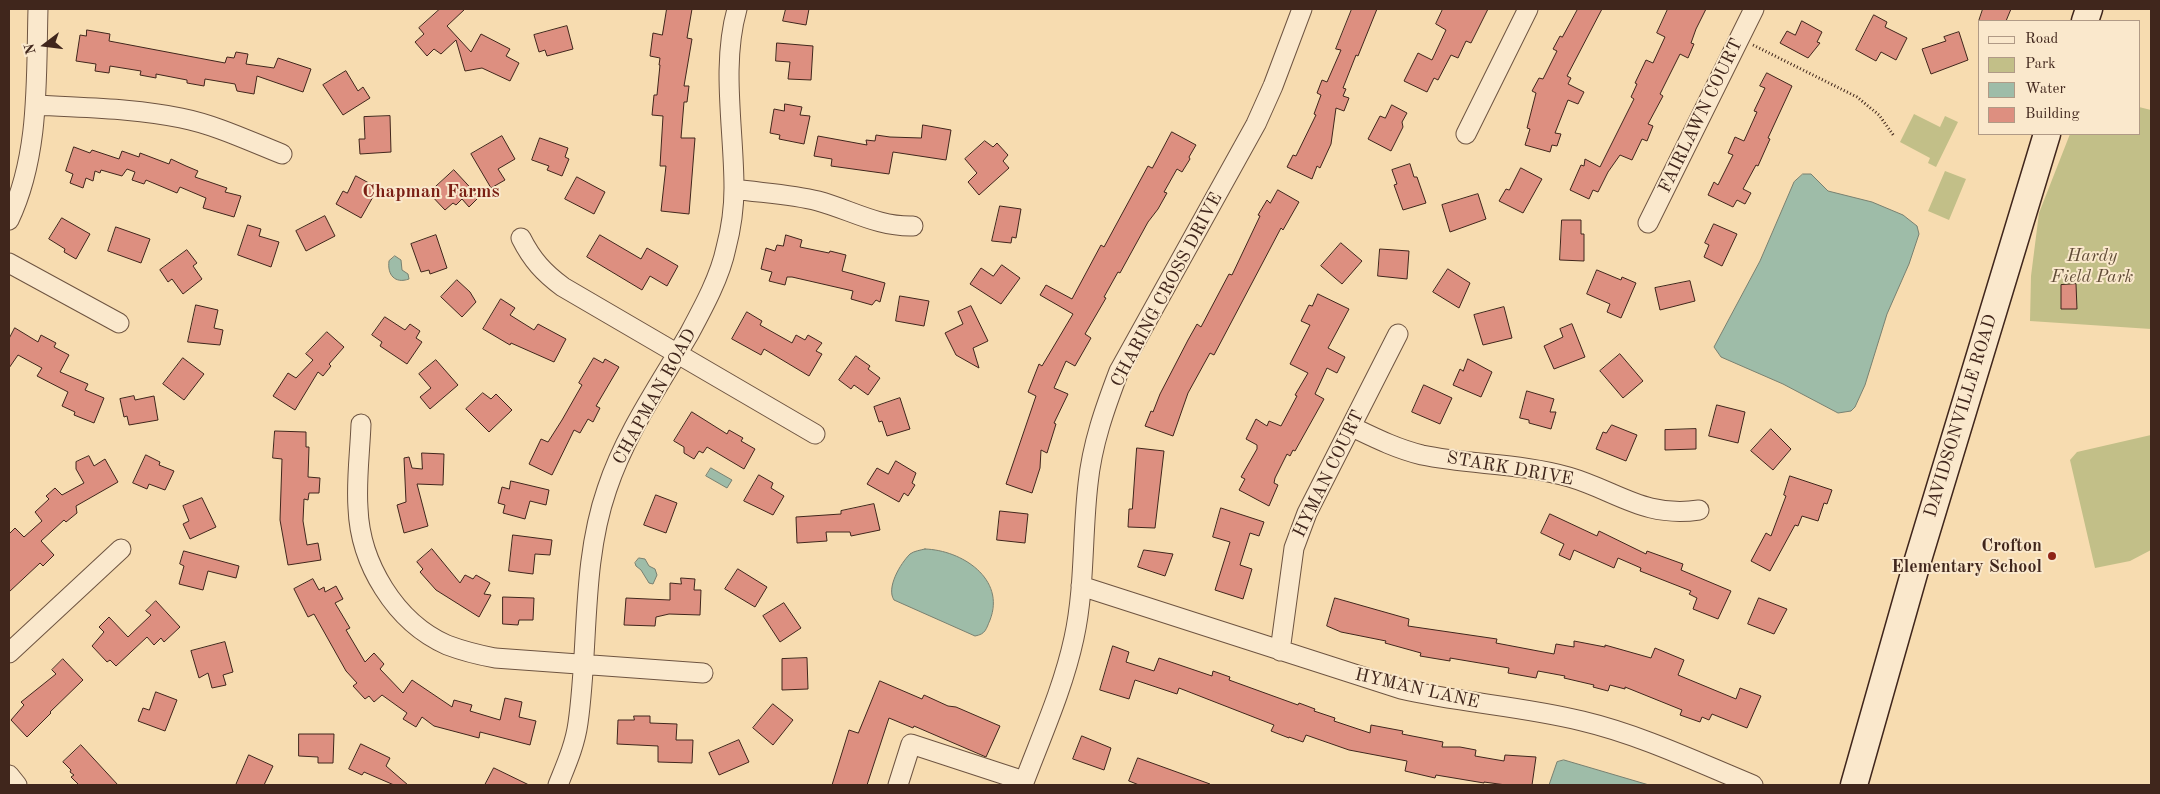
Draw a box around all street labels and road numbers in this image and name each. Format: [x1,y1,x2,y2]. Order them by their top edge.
street label: FAIRLAWN COURT [1654,35,1748,197]
street label: CHARING CROSS DRIVE [1107,189,1227,391]
street label: DAVIDSONVILLE ROAD [1920,312,2002,520]
street label: CHAPMAN ROAD [609,325,701,469]
street label: HYMAN COURT [1289,407,1369,541]
street label: STARK DRIVE [1445,447,1575,491]
street label: HYMAN LANE [1353,664,1481,714]

